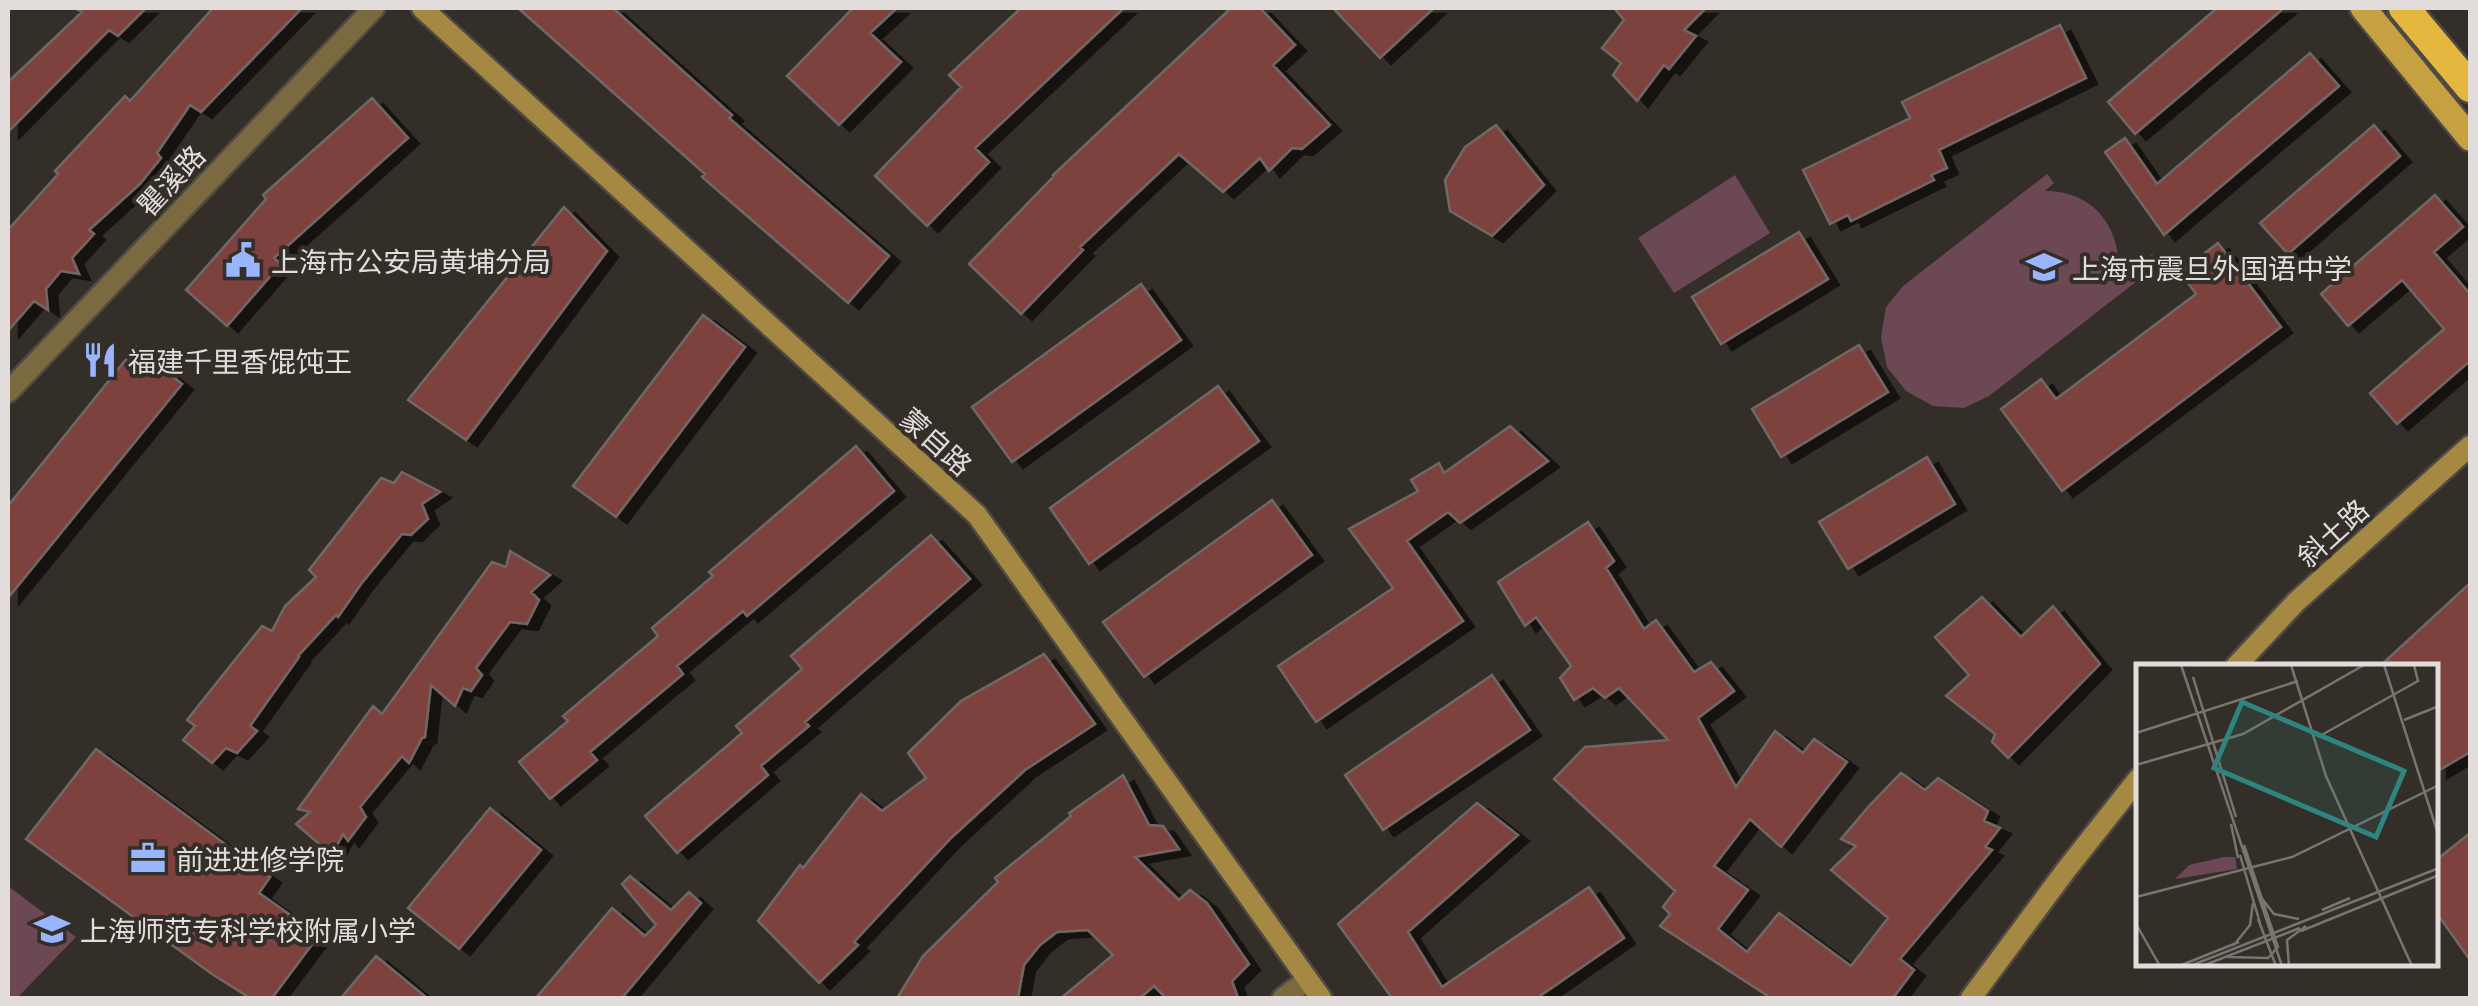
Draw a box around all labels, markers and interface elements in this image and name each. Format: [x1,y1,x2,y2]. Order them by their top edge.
street label: 瞿溪路 [128,137,212,223]
public building icon: 上海市公安局黄埔分局 [224,241,262,279]
place label: 上海市公安局黄埔分局 [271,242,551,279]
school or university icon: 上海市震旦外国语中学 [2025,248,2063,286]
place label: 上海市震旦外国语中学 [2072,249,2352,286]
restaurant icon: 福建千里香馄饨王 [81,341,119,379]
place label: 福建千里香馄饨王 [128,342,352,379]
street label: 蒙自路 [893,399,981,483]
street label: 斜土路 [2288,490,2376,574]
inset map [2136,664,2438,966]
office icon: 前进进修学院 [129,839,167,877]
place label: 前进进修学院 [176,840,344,877]
school or university icon: 上海师范专科学校附属小学 [33,910,71,948]
place label: 上海师范专科学校附属小学 [80,911,416,948]

